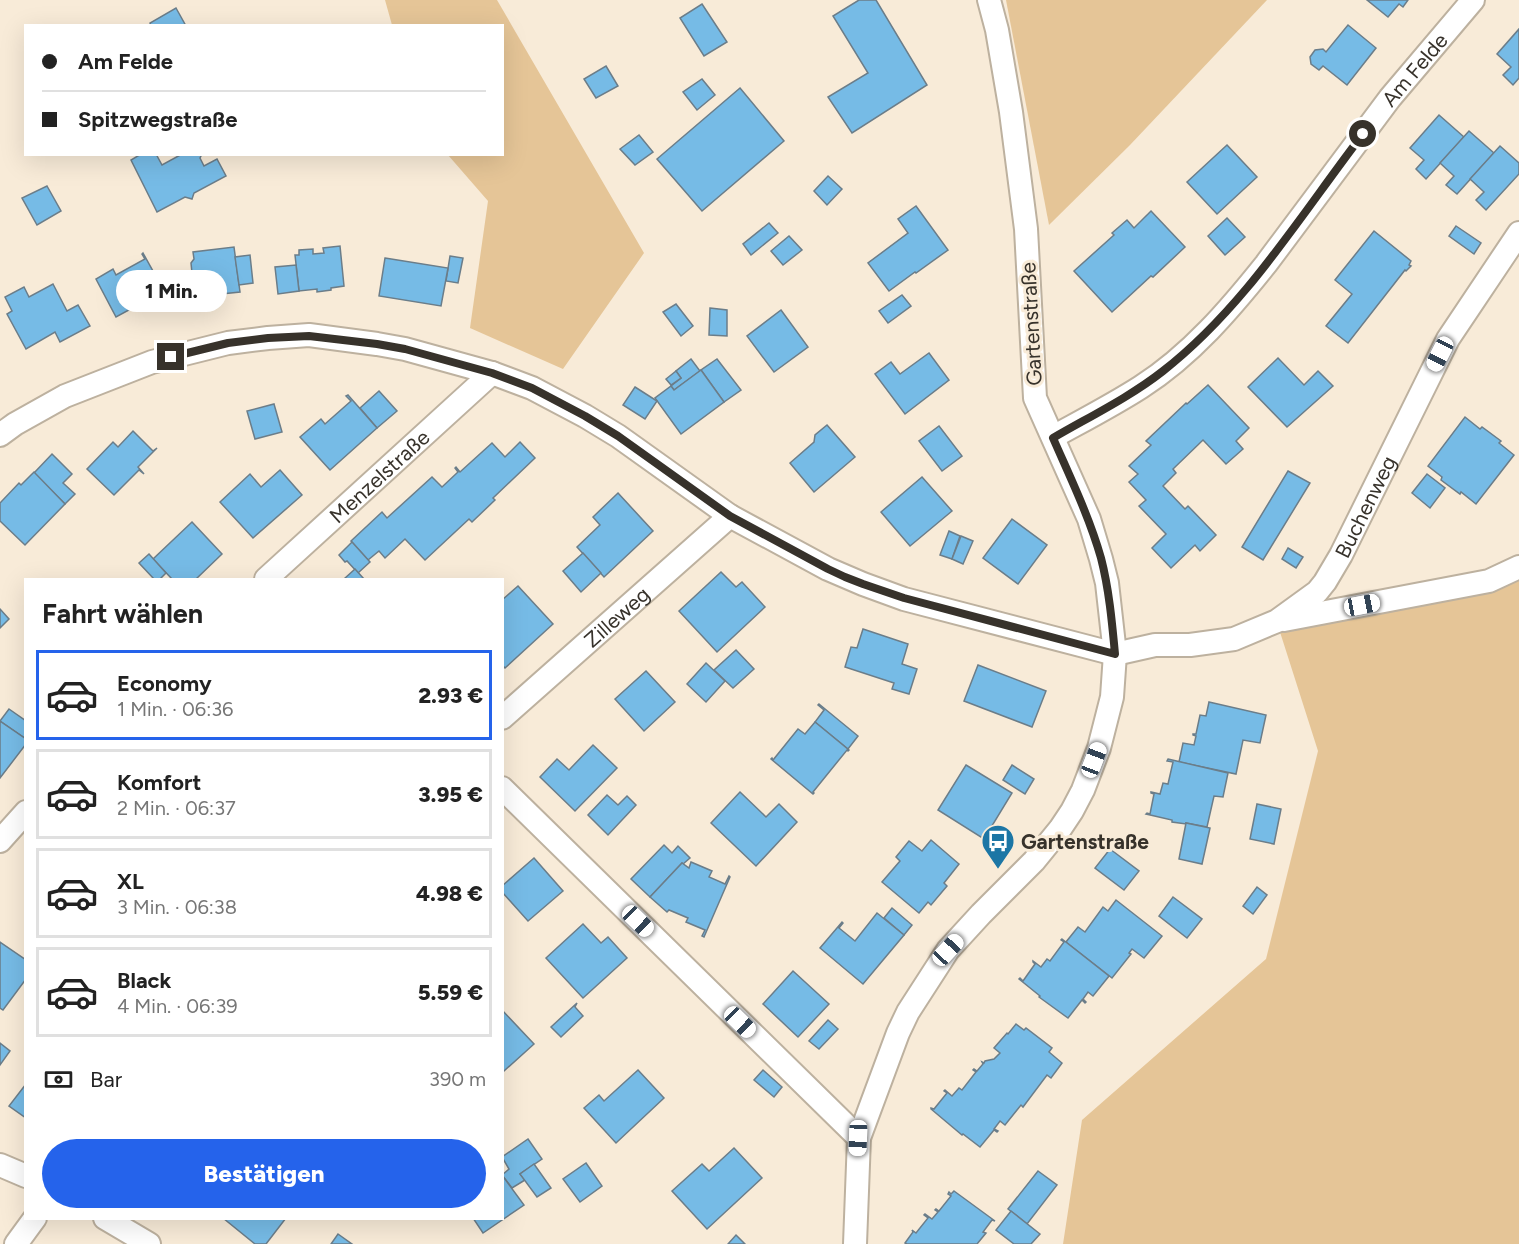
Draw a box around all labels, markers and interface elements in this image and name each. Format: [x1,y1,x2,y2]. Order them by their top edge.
street label: Am Felde [1376,28,1452,111]
text: Am Felde [78,48,173,75]
text: Spitzwegstraße [78,106,237,133]
route start [1349,120,1376,147]
street label: Gartenstraße [1015,262,1047,386]
callout: 1 Min. [116,270,226,312]
text: 1 Min. [145,279,198,303]
car [1424,334,1456,374]
route end [157,343,184,370]
street label: Menzelstraße [324,424,434,528]
street label: Buchenweg [1329,452,1401,562]
street label: Zilleweg [579,581,654,652]
car [1343,593,1381,617]
text: Fahrt wählen [42,597,203,630]
icon: car [45,668,99,722]
text: Economy [117,670,212,697]
text: 2.93 € [418,682,483,709]
text: 1 Min. · 06:36 [117,697,233,721]
car [1079,740,1109,780]
icon: car [45,767,99,821]
text: Komfort [117,769,201,796]
text: 3.95 € [418,781,483,808]
text: 2 Min. · 06:37 [117,796,236,820]
bus stop icon: Gartenstraße [980,823,1016,870]
place label: Gartenstraße [1021,829,1149,854]
icon: car [45,866,99,920]
text: XL [117,868,144,895]
text: 4.98 € [416,880,483,907]
text: 3 Min. · 06:38 [117,895,237,919]
car [619,902,657,940]
car [929,931,967,969]
icon: car [45,965,99,1019]
text: Black [117,967,171,994]
text: 5.59 € [418,979,483,1006]
text: 4 Min. · 06:39 [117,994,238,1018]
car [721,1003,759,1041]
icon: cash [42,1063,75,1096]
text: Bar [90,1066,122,1093]
text: 390 m [429,1067,486,1091]
car [848,1120,868,1156]
button: Bestätigen [42,1139,486,1208]

